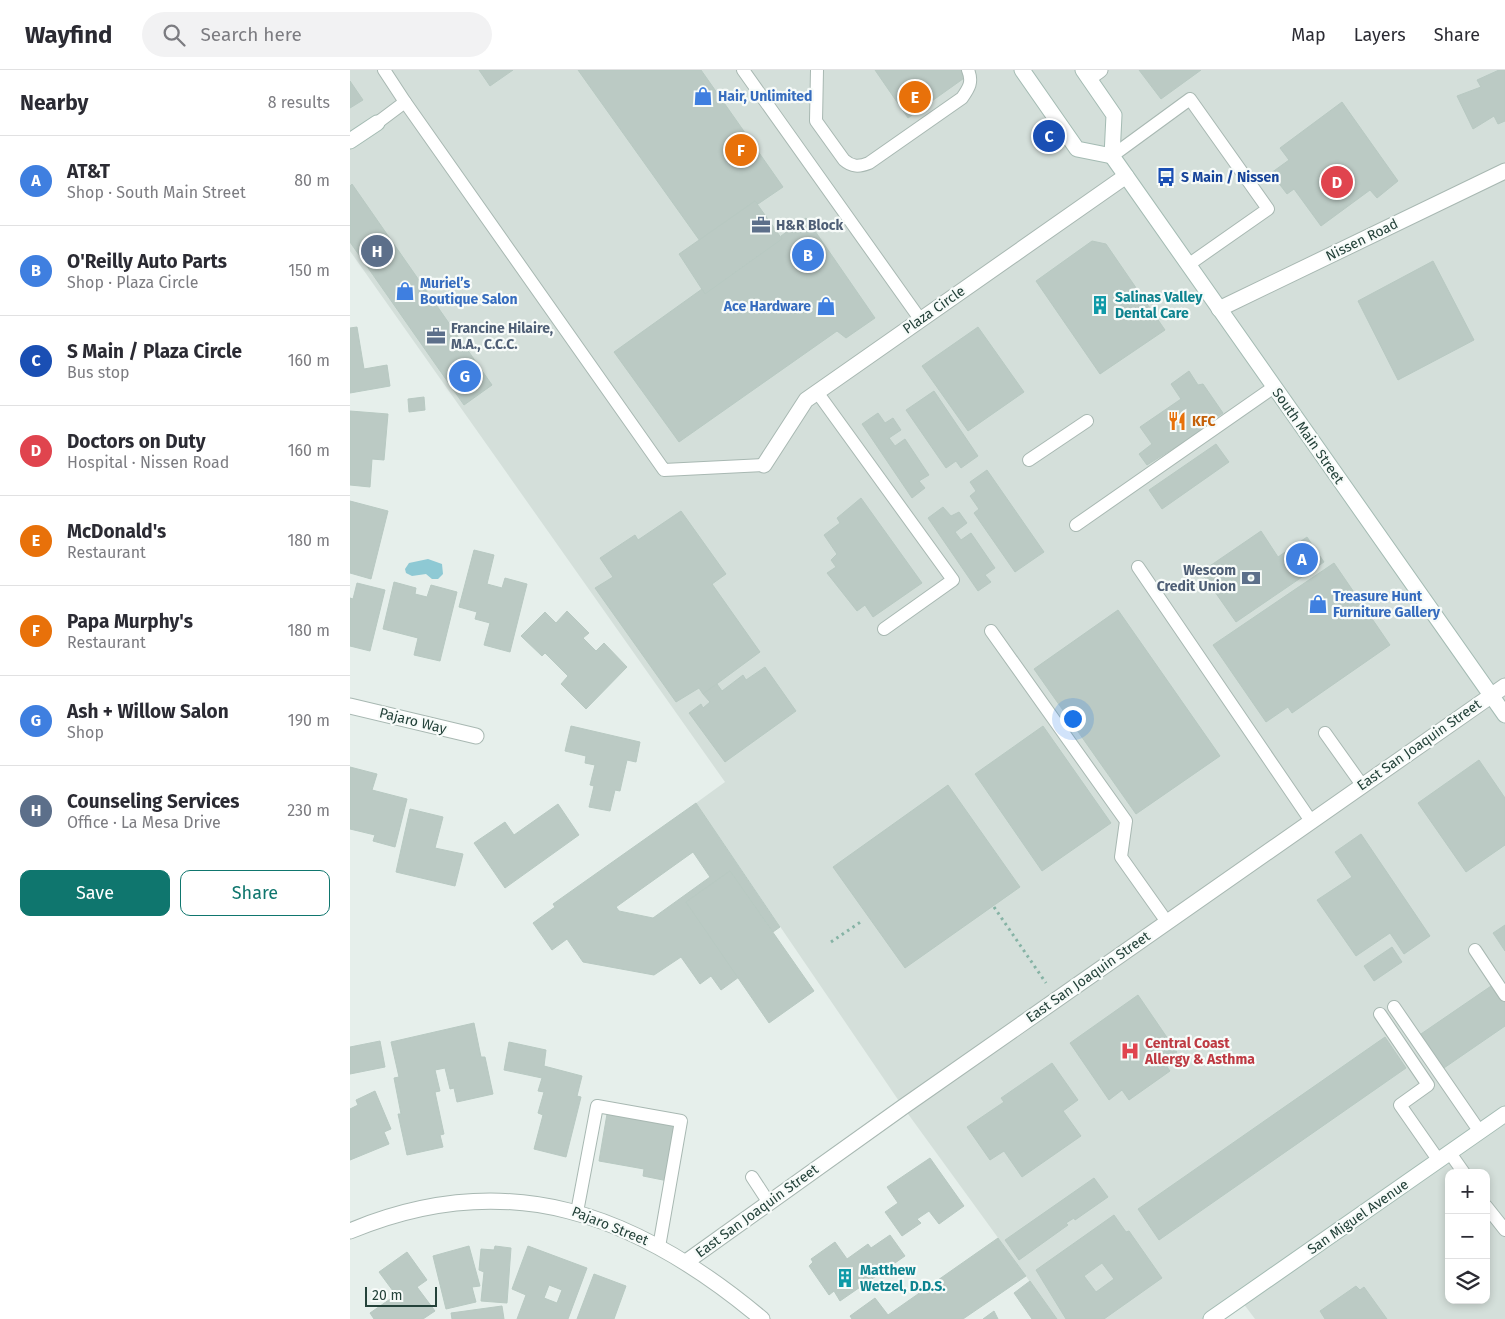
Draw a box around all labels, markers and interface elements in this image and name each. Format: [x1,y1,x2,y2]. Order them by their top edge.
search box [142,12,492,57]
text: Wayfind [25,21,112,49]
icon: search [160,21,188,49]
text: Search here [200,23,302,46]
text: Map [1291,24,1326,46]
text: Layers [1354,24,1406,46]
text: Share [1434,24,1480,46]
pin: E [899,78,931,116]
shop icon: Hair, Unlimited [692,85,714,107]
place label: Hair, Unlimited [718,88,812,105]
text: Nearby [20,90,88,116]
text: 8 results [268,93,330,112]
pin: C [1033,117,1065,155]
pin: F [725,131,757,169]
text: AT&T [67,160,110,183]
pin: D [1321,163,1353,201]
bus stop icon: S Main / Nissen [1155,166,1177,188]
place label: S Main / Nissen [1181,169,1279,186]
text: A [31,171,41,190]
text: 80 m [294,171,330,190]
text: Shop · South Main Street [67,183,246,202]
office icon: H&R Block [750,214,772,236]
street label: Nissen Road [1323,215,1401,265]
place label: H&R Block [776,217,844,234]
pin: H [361,232,393,270]
pin: B [792,236,824,274]
text: O'Reilly Auto Parts [67,250,227,273]
text: B [31,261,41,280]
text: 150 m [288,261,330,280]
text: Shop · Plaza Circle [67,273,199,292]
place label: Muriel’s Boutique Salon [420,275,518,308]
shop icon: Muriel’s Boutique Salon [394,280,416,302]
street label: Plaza Circle [900,282,968,338]
place label: Salinas Valley Dental Care [1115,289,1203,322]
building icon: Salinas Valley Dental Care [1089,294,1111,316]
shop icon: Ace Hardware [815,295,837,317]
place label: Ace Hardware [723,298,811,315]
place label: Francine Hilaire, M.A., C.C.C. [451,320,553,353]
office icon: Francine Hilaire, M.A., C.C.C. [425,325,447,347]
text: S Main / Plaza Circle [67,340,242,363]
text: C [31,351,41,370]
text: 160 m [288,351,330,370]
pin: G [449,357,481,395]
text: Bus stop [67,363,130,382]
street label: South Main Street [1269,385,1348,488]
restaurant icon: KFC [1166,410,1188,432]
place label: KFC [1192,413,1215,430]
text: Doctors on Duty [67,430,206,453]
text: D [31,441,41,460]
text: 160 m [288,441,330,460]
text: Hospital · Nissen Road [67,453,229,472]
text: McDonald's [67,520,166,543]
text: E [32,531,40,550]
text: 180 m [287,531,330,550]
pin: A [1286,540,1318,578]
text: Restaurant [67,543,146,562]
place label: Wescom Credit Union [1157,562,1236,595]
bank icon: Wescom Credit Union [1240,567,1262,589]
place label: Treasure Hunt Furniture Gallery [1333,588,1441,621]
shop icon: Treasure Hunt Furniture Gallery [1307,593,1329,615]
text: Papa Murphy's [67,610,193,633]
text: F [32,621,40,640]
text: 180 m [287,621,330,640]
text: Restaurant [67,633,146,652]
street label: East San Joaquin Street [1354,695,1485,794]
text: Ash + Willow Salon [67,700,229,723]
street label: Pajaro Way [378,704,448,738]
your location [1060,706,1086,732]
text: G [31,711,41,730]
text: 190 m [288,711,330,730]
text: Shop [67,723,104,742]
text: Counseling Services [67,790,240,813]
text: H [31,801,41,820]
text: 230 m [287,801,330,820]
text: Office · La Mesa Drive [67,813,221,832]
button: Save [20,870,170,916]
button: Share [180,870,330,916]
street label: East San Joaquin Street [1023,927,1154,1026]
place label: Central Coast Allergy & Asthma [1144,1035,1255,1068]
hospital icon: Central Coast Allergy & Asthma [1119,1040,1141,1062]
street label: East San Joaquin Street [692,1160,822,1261]
map controls [1445,1169,1490,1304]
button: + [1445,1169,1490,1214]
street label: San Miguel Avenue [1304,1176,1412,1258]
street label: Pajaro Street [569,1203,652,1249]
button: − [1445,1214,1490,1259]
button: layers [1445,1259,1490,1304]
place label: Matthew Wetzel, D.D.S. [860,1262,946,1295]
building icon: Matthew Wetzel, D.D.S. [834,1267,856,1289]
scale bar [365,1284,438,1307]
text: 20 m [372,1287,402,1304]

